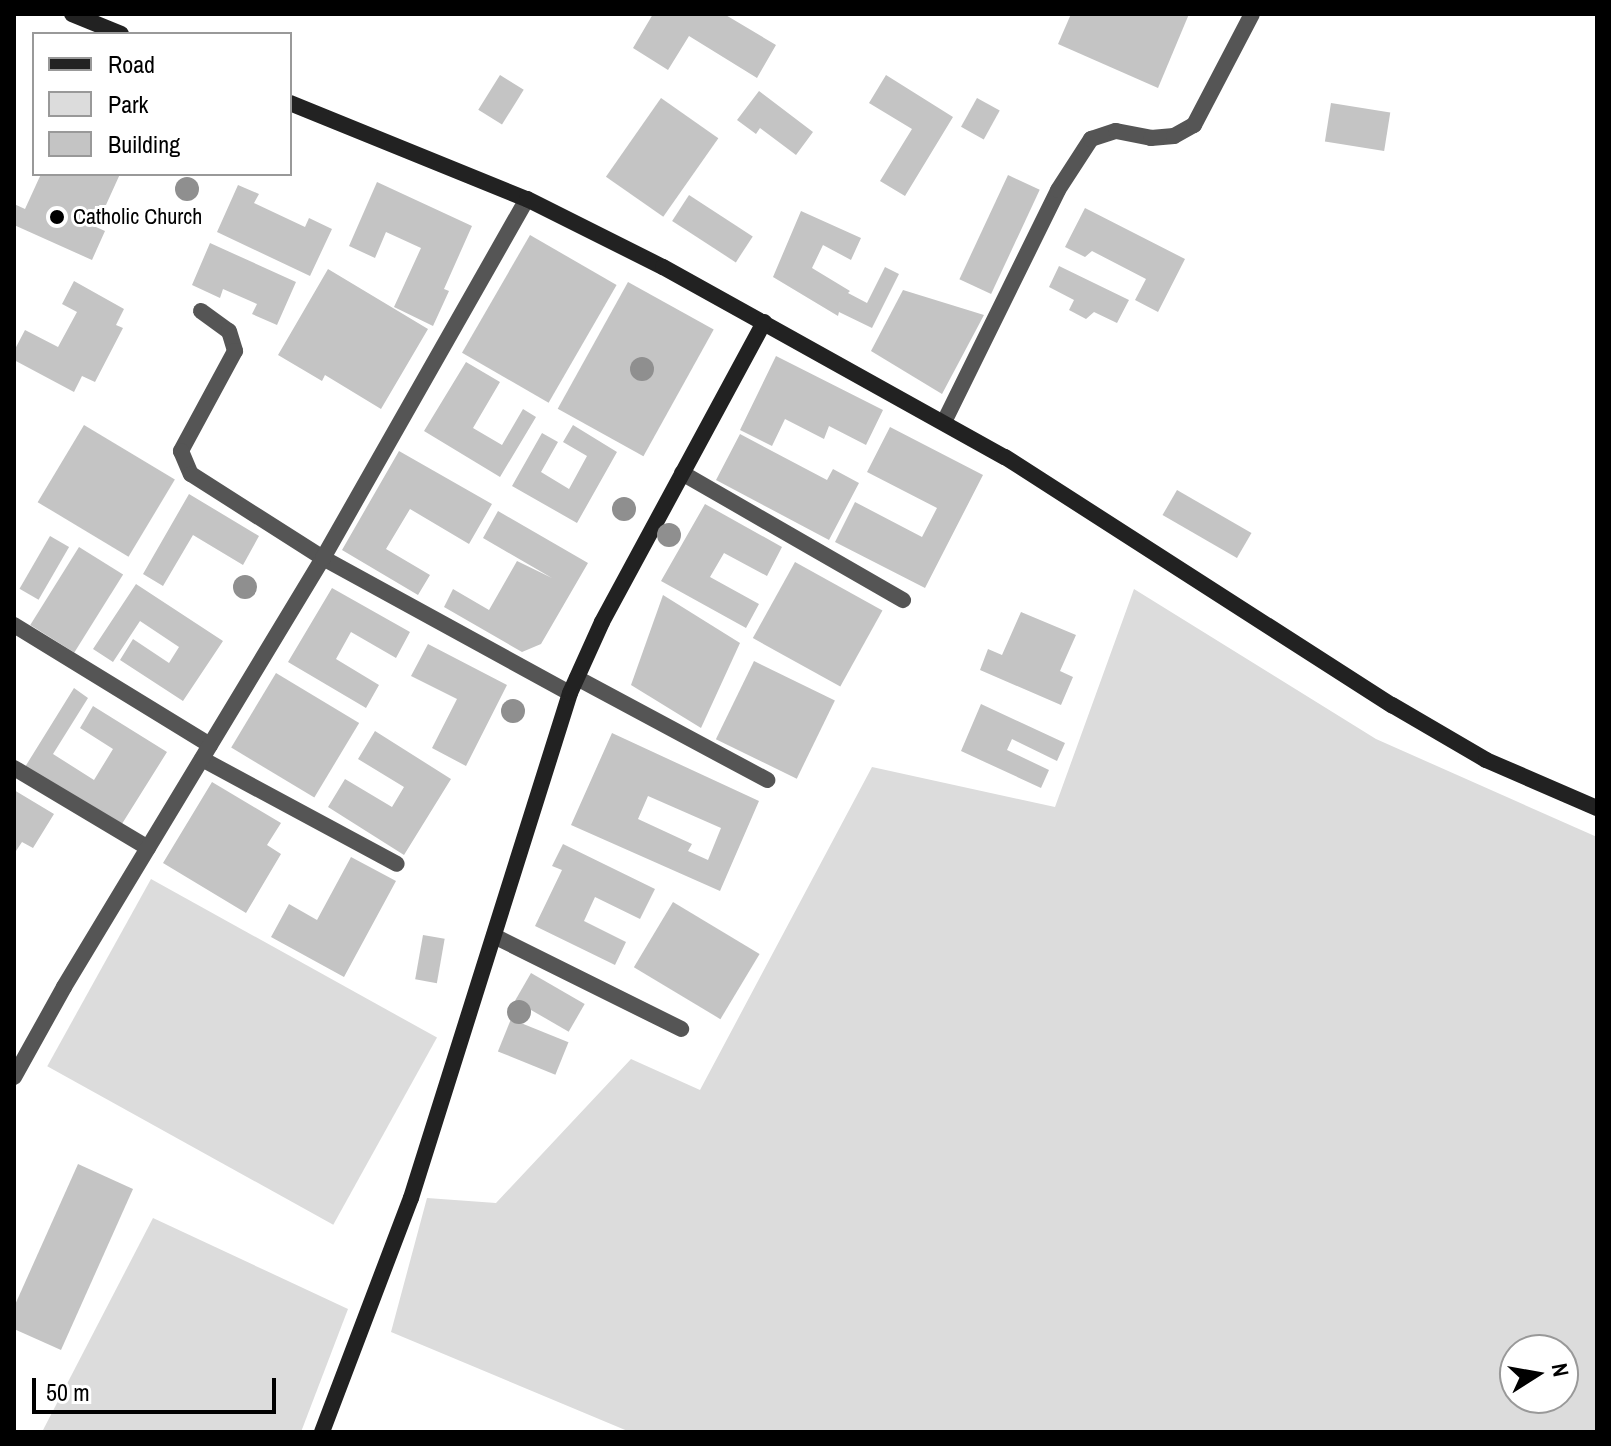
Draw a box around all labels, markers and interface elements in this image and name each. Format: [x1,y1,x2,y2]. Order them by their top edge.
legend [32,32,292,176]
text: Road [108,48,155,80]
text: Park [108,88,148,120]
text: Building [108,128,180,160]
place label: Catholic Church [73,204,202,230]
marker: Catholic Church [48,208,66,226]
north arrow [1499,1334,1579,1414]
text: N [1545,1361,1577,1379]
scale bar [36,1362,280,1412]
text: 50 m [46,1376,90,1408]

